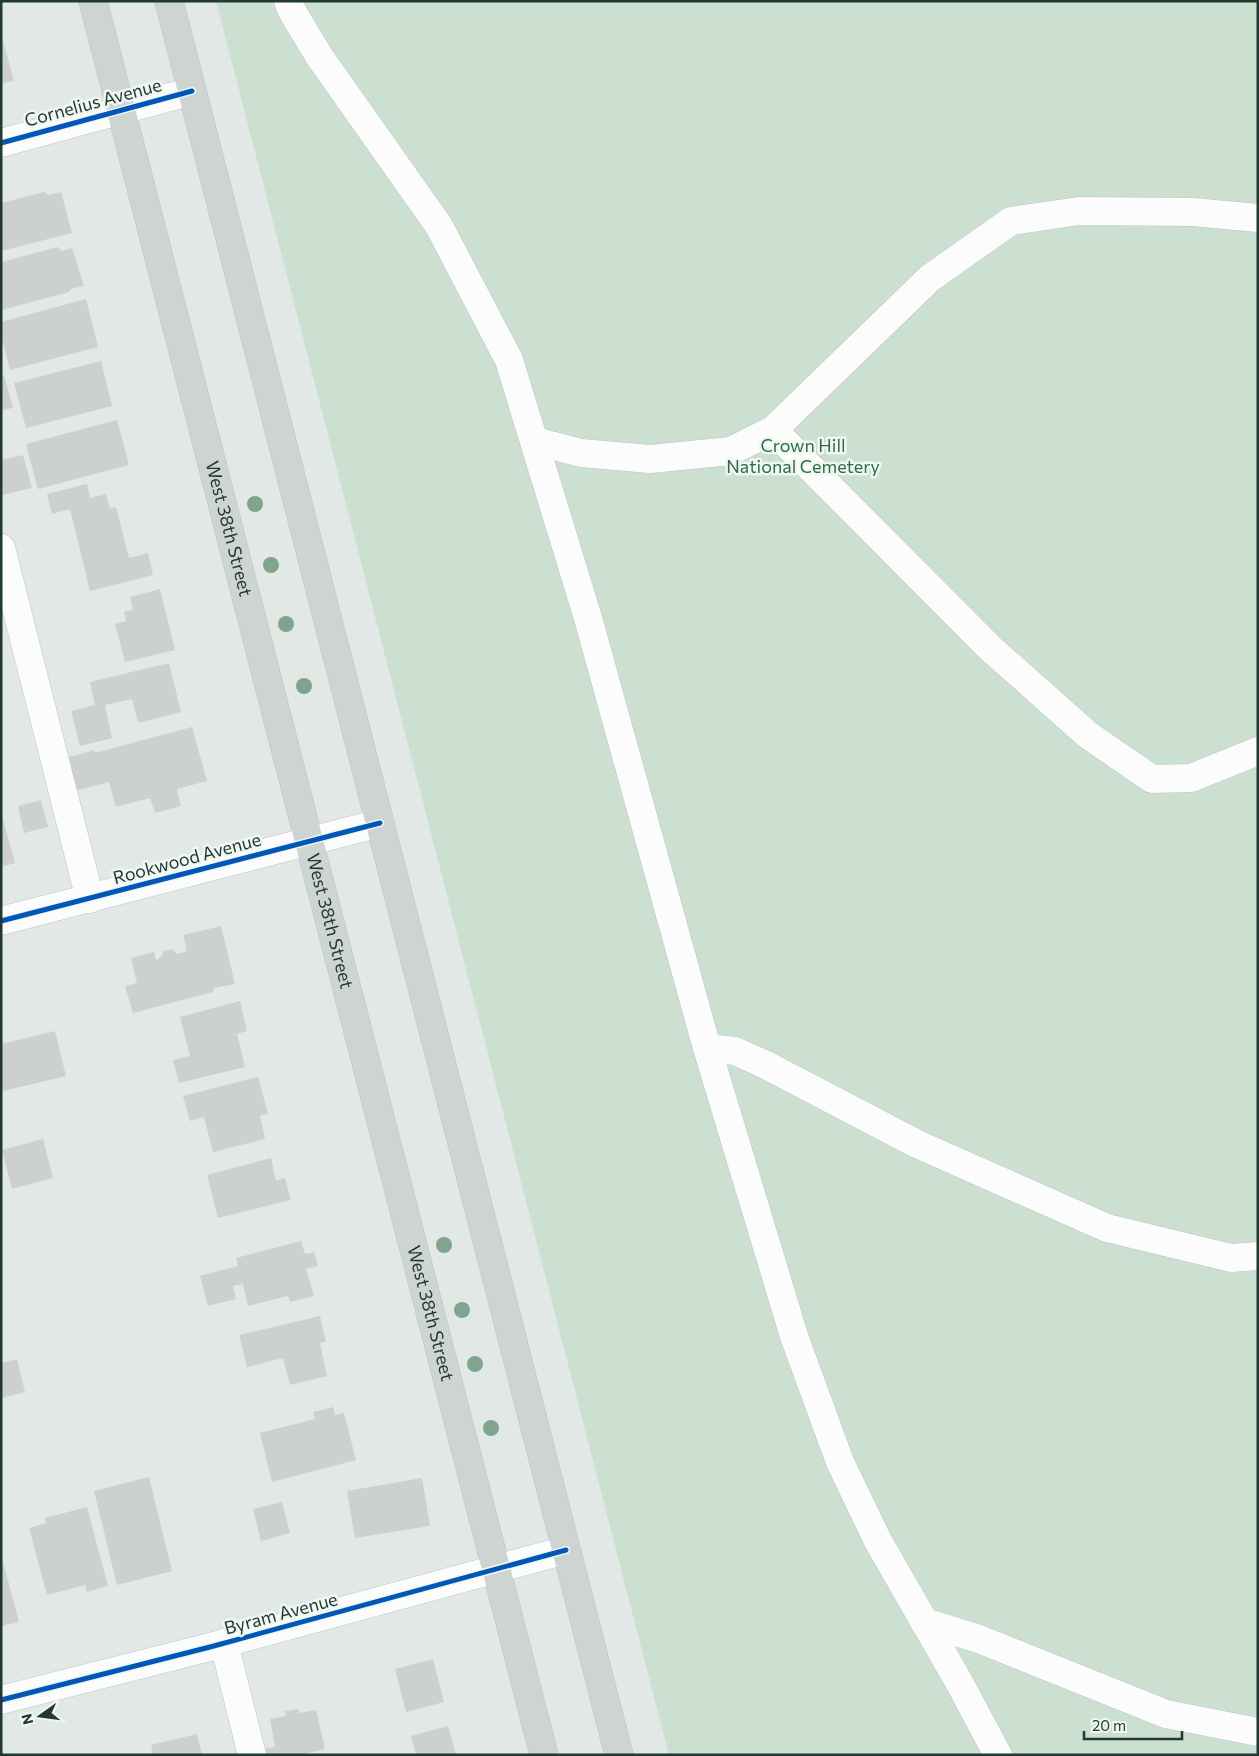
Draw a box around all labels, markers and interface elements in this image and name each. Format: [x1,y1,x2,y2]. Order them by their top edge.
street label: Cornelius Avenue [22,73,164,131]
park label: Crown Hill National Cemetery [726,434,880,477]
street label: West 38th Street [202,459,258,599]
street label: Rookwood Avenue [110,828,263,888]
street label: West 38th Street [303,851,358,991]
street label: West 38th Street [403,1243,459,1383]
street label: Byram Avenue [222,1587,340,1639]
north arrow [15,1691,65,1741]
scale bar [1084,1708,1182,1740]
text: N [17,1712,36,1726]
text: 20 m [1092,1716,1126,1734]

